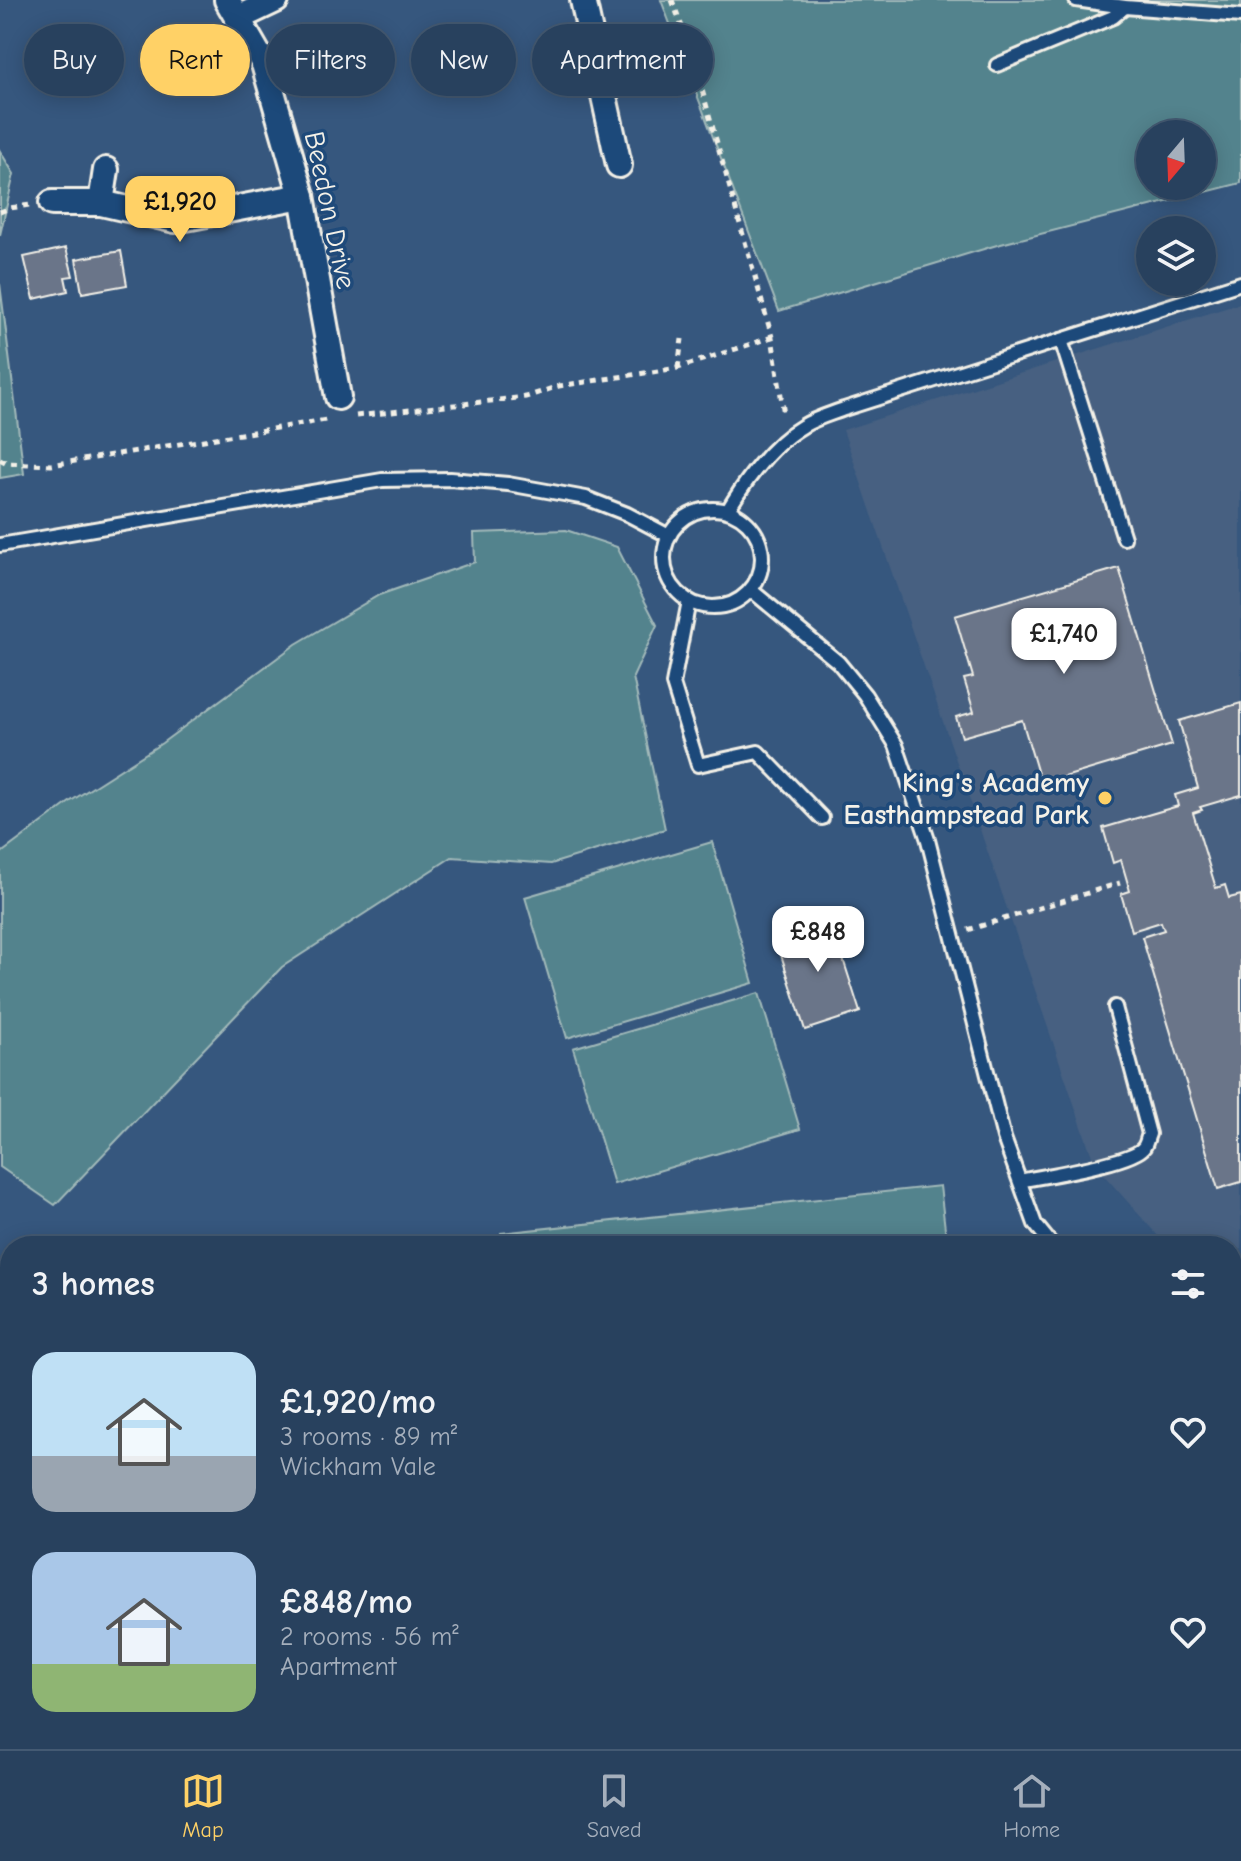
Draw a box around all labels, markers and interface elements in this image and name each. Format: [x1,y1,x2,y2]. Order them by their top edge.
chip: Buy [24,24,124,96]
chip: Rent [140,24,250,96]
chip: Filters [266,24,395,96]
chip: New [411,24,516,96]
chip: Apartment [532,24,713,96]
north arrow [1136,120,1216,200]
map controls [1136,120,1216,296]
street label: Beedon Drive [298,129,362,292]
pin: £1,920 [115,176,245,244]
text: £1,920 [143,187,217,217]
button: layers [1136,216,1216,296]
pin: £1,740 [999,608,1129,676]
text: £1,740 [1030,619,1098,649]
place label: King's Academy Easthampstead Park [844,767,1089,831]
marker: King's Academy Easthampstead Park [1096,789,1114,807]
pin: £848 [771,906,865,974]
text: £848 [790,917,846,947]
icon: filters [1166,1262,1210,1306]
text: 3 homes [32,1264,155,1304]
text: £1,920/mo [280,1382,436,1422]
icon: home [96,1384,192,1480]
icon: heart [1166,1410,1210,1454]
text: 3 rooms · 89 m² [280,1422,457,1452]
text: Wickham Vale [280,1452,436,1482]
text: £848/mo [280,1582,413,1622]
icon: home [96,1584,192,1680]
icon: heart [1166,1610,1210,1654]
text: 2 rooms · 56 m² [280,1622,459,1652]
text: Apartment [280,1652,396,1682]
tab: Map [181,1769,225,1843]
tab: Saved [587,1769,642,1843]
tab: Home [1003,1769,1060,1843]

